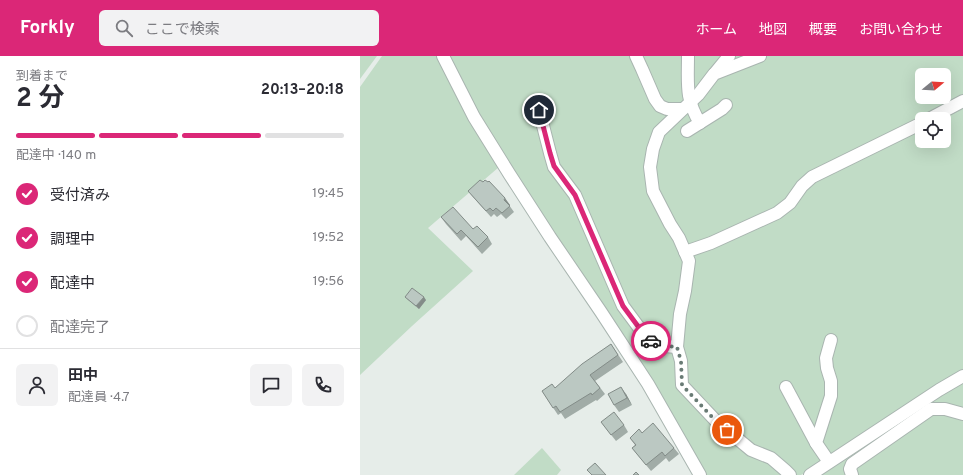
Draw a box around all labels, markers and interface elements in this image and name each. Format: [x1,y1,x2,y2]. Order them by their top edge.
search box [99,10,379,46]
text: Forkly [20,16,75,40]
icon: search [113,17,135,39]
text: ここで検索 [145,21,220,40]
text: ホーム [695,22,737,39]
text: 地図 [759,22,787,39]
text: 概要 [809,22,837,39]
text: お問い合わせ [859,22,943,39]
north arrow [915,68,951,104]
map controls [915,68,951,148]
text: 到着まで [16,69,68,85]
text: 20:13–20:18 [261,81,344,100]
text: 2 分 [16,83,64,116]
pin [522,93,556,127]
icon: home [528,99,550,121]
button: locate [915,112,951,148]
text: 配達中 · 140 m [16,148,96,164]
icon: check [16,183,38,205]
text: 19:45 [312,186,344,202]
text: 受付済み [50,187,110,206]
icon: check [16,227,38,249]
text: 19:52 [313,230,344,246]
text: 調理中 [50,231,95,250]
icon: check [16,271,38,293]
text: 19:56 [313,274,344,290]
text: 配達中 [50,275,95,294]
text: 配達完了 [50,319,110,338]
courier [631,321,671,361]
icon: car [640,330,662,352]
button: person [16,364,58,406]
button: chat [250,364,292,406]
button: phone [302,364,344,406]
text: 田中 [68,367,98,386]
text: 配達員 · 4.7 [68,390,130,406]
pin [710,413,744,447]
icon: bag [716,419,738,441]

